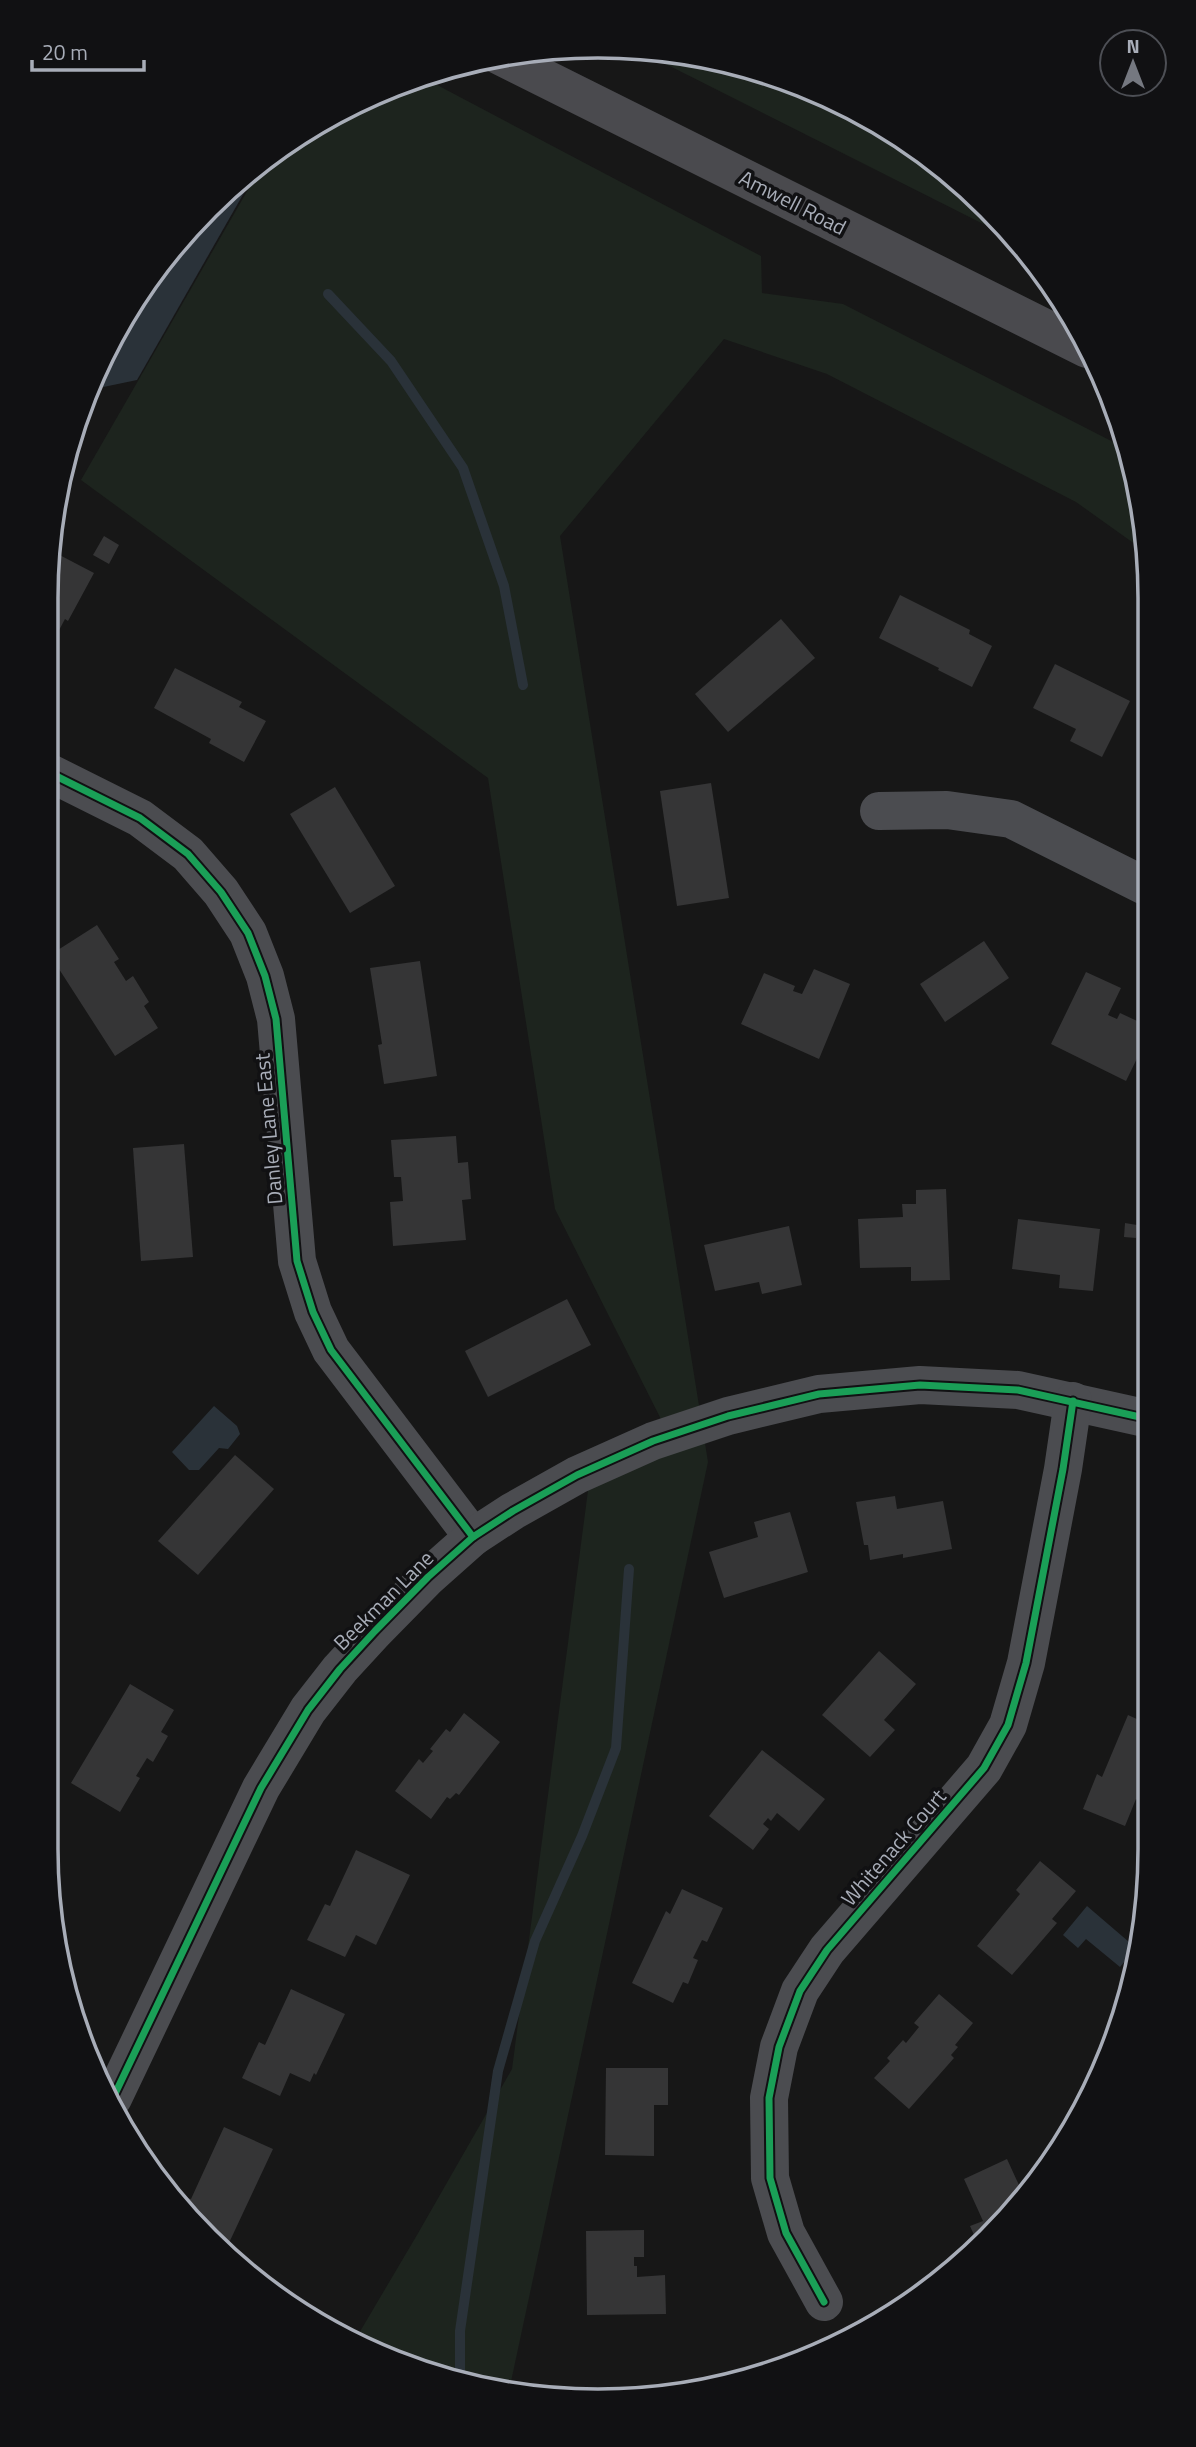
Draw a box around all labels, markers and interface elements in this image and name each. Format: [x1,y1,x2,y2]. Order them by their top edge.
scale bar [32,28,144,72]
north arrow [1098,28,1168,98]
text: N [1126,31,1140,60]
text: 20 m [42,36,88,68]
street label: Amwell Road [734,161,852,243]
street label: Danley Lane East [245,1051,291,1206]
street label: Beekman Lane [325,1542,441,1658]
street label: Whitenack Court [833,1781,953,1913]

